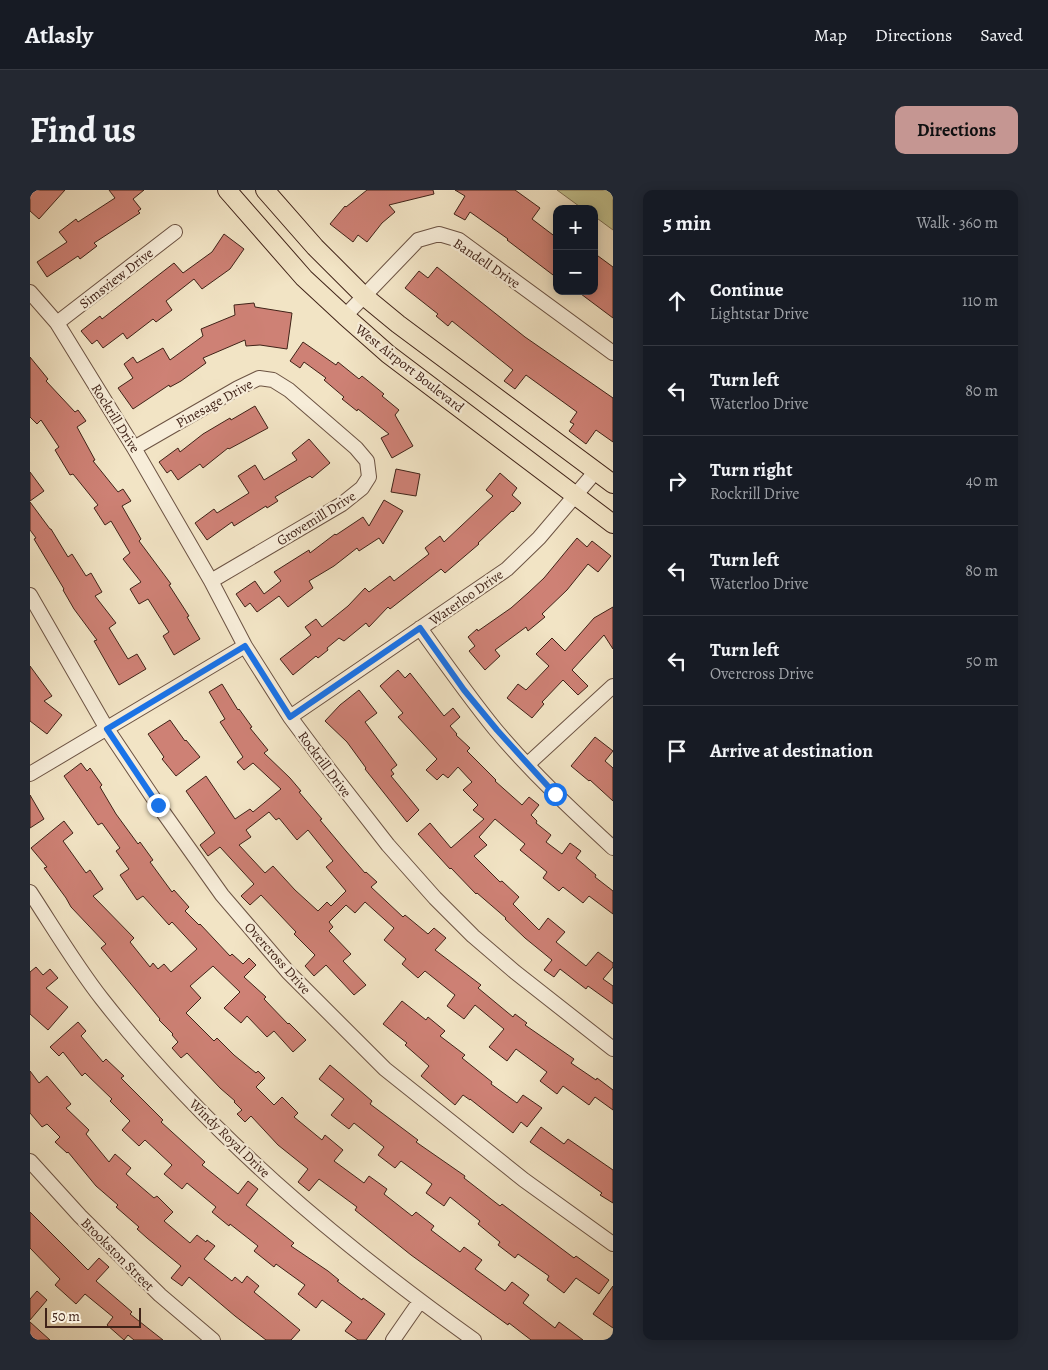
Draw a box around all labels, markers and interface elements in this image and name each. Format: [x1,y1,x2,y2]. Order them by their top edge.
text: Atlasly [25,19,93,51]
text: Map [814,23,847,47]
text: Directions [875,23,952,47]
text: Saved [980,23,1023,47]
text: Find us [30,106,136,154]
button: Directions [895,106,1018,154]
map controls [553,205,598,295]
button: + [553,205,598,250]
text: 5 min [663,209,711,237]
text: Walk · 360 m [916,212,998,234]
street label: Bandell Drive [449,234,524,293]
street label: Simsview Drive [75,244,157,313]
button: − [553,250,598,295]
text: Continue [710,277,784,303]
icon: ahead [663,287,691,315]
text: 110 m [962,290,998,312]
text: Lightstar Drive [710,303,809,325]
street label: West Airport Boulevard [351,319,468,417]
text: Turn left [710,367,779,393]
street label: Pinesage Drive [172,374,256,432]
icon: left [663,377,691,405]
street label: Rockrill Drive [87,380,144,457]
text: 80 m [965,380,998,402]
text: Waterloo Drive [710,393,809,415]
text: Turn right [710,457,792,483]
icon: right [663,467,691,495]
text: 40 m [966,470,998,492]
text: Rockrill Drive [710,483,800,505]
street label: Grovemill Drive [273,487,359,550]
text: Turn left [710,547,779,573]
icon: left [663,557,691,585]
text: 80 m [965,560,998,582]
street label: Waterloo Drive [425,565,507,631]
text: Waterloo Drive [710,573,809,595]
text: Turn left [710,637,779,663]
icon: left [663,647,691,675]
text: 50 m [966,650,998,672]
text: Overcross Drive [710,663,814,685]
street label: Rockrill Drive [293,727,356,801]
icon: arrive [663,737,691,765]
text: Arrive at destination [710,738,873,764]
route start [544,783,567,806]
route end [147,794,170,817]
street label: Overcross Drive [240,918,315,998]
street label: Windy Royal Drive [184,1094,274,1182]
street label: Brookston Street [77,1214,159,1295]
scale bar [45,1305,141,1328]
text: 50 m [52,1307,80,1326]

